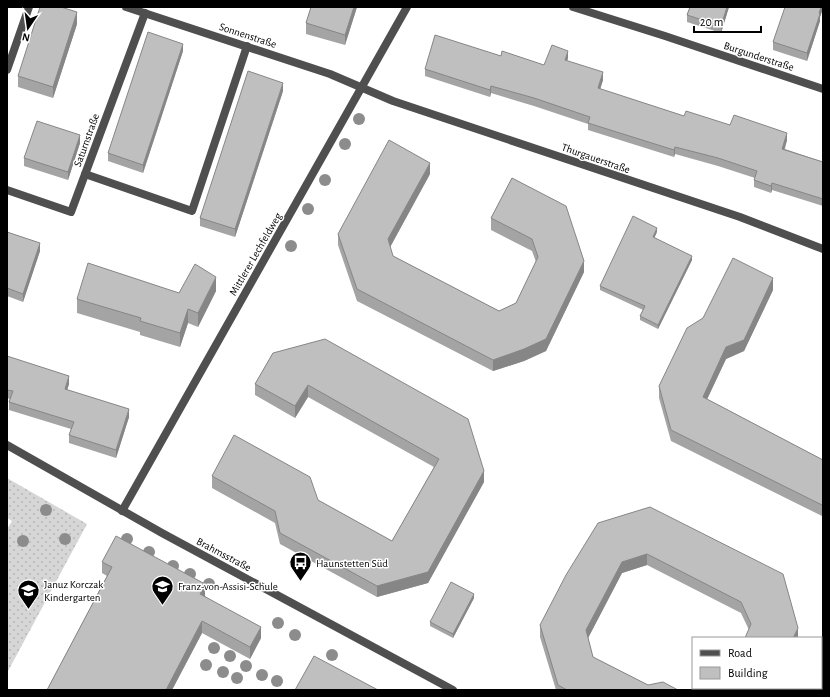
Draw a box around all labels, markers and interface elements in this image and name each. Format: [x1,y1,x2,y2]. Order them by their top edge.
north arrow [8,8,48,48]
scale bar [694,8,761,34]
text: 20 m [700,16,723,28]
street label: Sonnenstraße [218,21,278,50]
text: N [21,31,31,43]
street label: Burgunderstraße [722,40,795,73]
street label: Saturnstraße [72,112,101,168]
street label: Thurgauerstraße [560,142,632,175]
street label: Mittlerer Lechfeldweg [227,210,284,298]
street label: Brahmsstraße [195,535,253,573]
bus stop icon: Haunstetten Süd [288,550,314,583]
place label: Haunstetten Süd [316,558,388,569]
school or university icon: Franz-von-Assisi-Schule [150,573,176,606]
school or university icon: Januz Korczak Kindergarten [16,577,42,610]
place label: Januz Korczak Kindergarten [44,579,103,603]
place label: Franz-von-Assisi-Schule [178,581,278,592]
legend [692,637,822,689]
text: Road [728,647,752,659]
text: Building [728,667,768,679]

